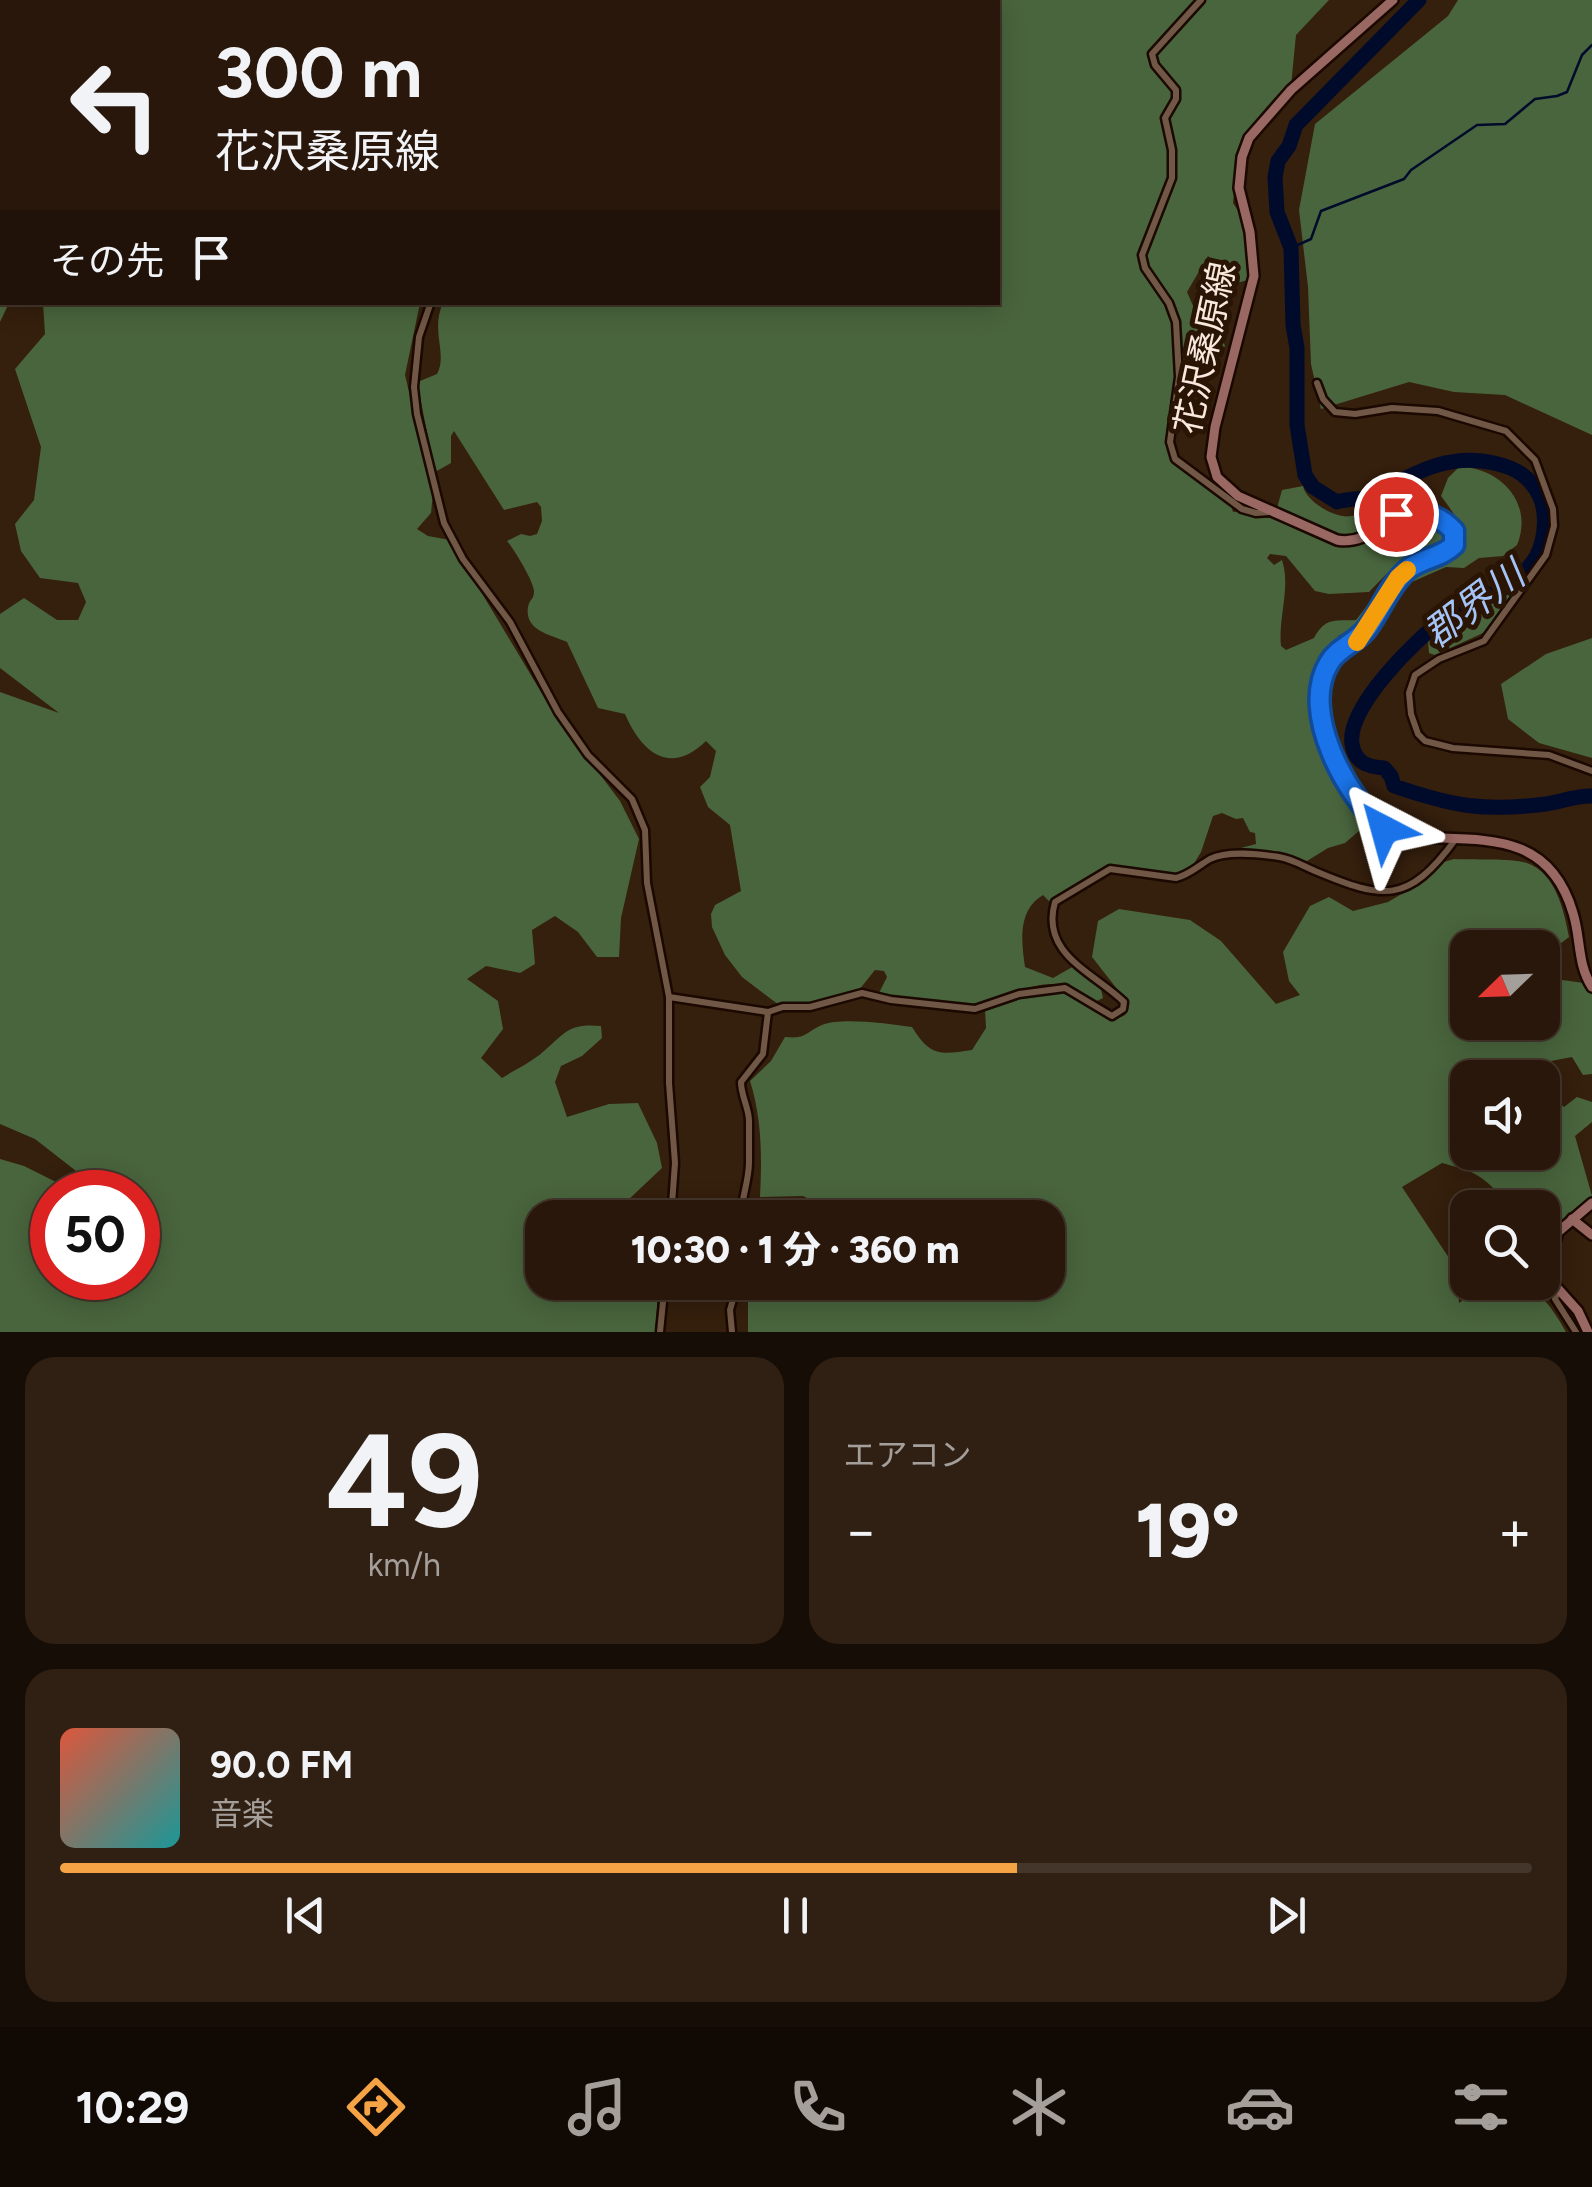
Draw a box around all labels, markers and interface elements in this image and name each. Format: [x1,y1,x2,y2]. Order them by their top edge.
text: 300 m [215,30,422,115]
icon: left [50,40,180,170]
text: 花沢桑原線 [215,124,440,178]
icon: arrive [184,230,239,285]
text: その先 [50,238,164,284]
street label: 花沢桑原線 [1166,258,1244,438]
pin [1354,472,1439,557]
icon: arrive [1369,487,1424,542]
water label: 郡界川 [1415,549,1537,657]
position arrow [1332,777,1436,881]
north arrow [1450,930,1560,1040]
map controls [1450,930,1560,1300]
button: sound [1450,1060,1560,1170]
speed limit sign: 50 [30,1170,160,1300]
button: search [1450,1190,1560,1300]
text: 10:30 · 1 分 · 360 m [631,1227,959,1273]
text: 49 [325,1403,483,1559]
text: エアコン [844,1436,972,1474]
text: 19° [1135,1486,1240,1576]
text: − [844,1498,878,1564]
text: + [1498,1498,1532,1564]
text: km/h [368,1546,441,1584]
text: 90.0 FM [210,1742,353,1788]
text: 音楽 [210,1795,274,1833]
icon: previous [278,1888,333,1943]
icon: pause [768,1888,823,1943]
icon: next [1259,1888,1314,1943]
icon: directions [341,2072,411,2142]
icon: music [562,2072,632,2142]
icon: phone [783,2072,853,2142]
icon: climate [1004,2072,1074,2142]
icon: car [1225,2072,1295,2142]
icon: filters [1446,2072,1516,2142]
text: 10:29 [76,2080,189,2134]

